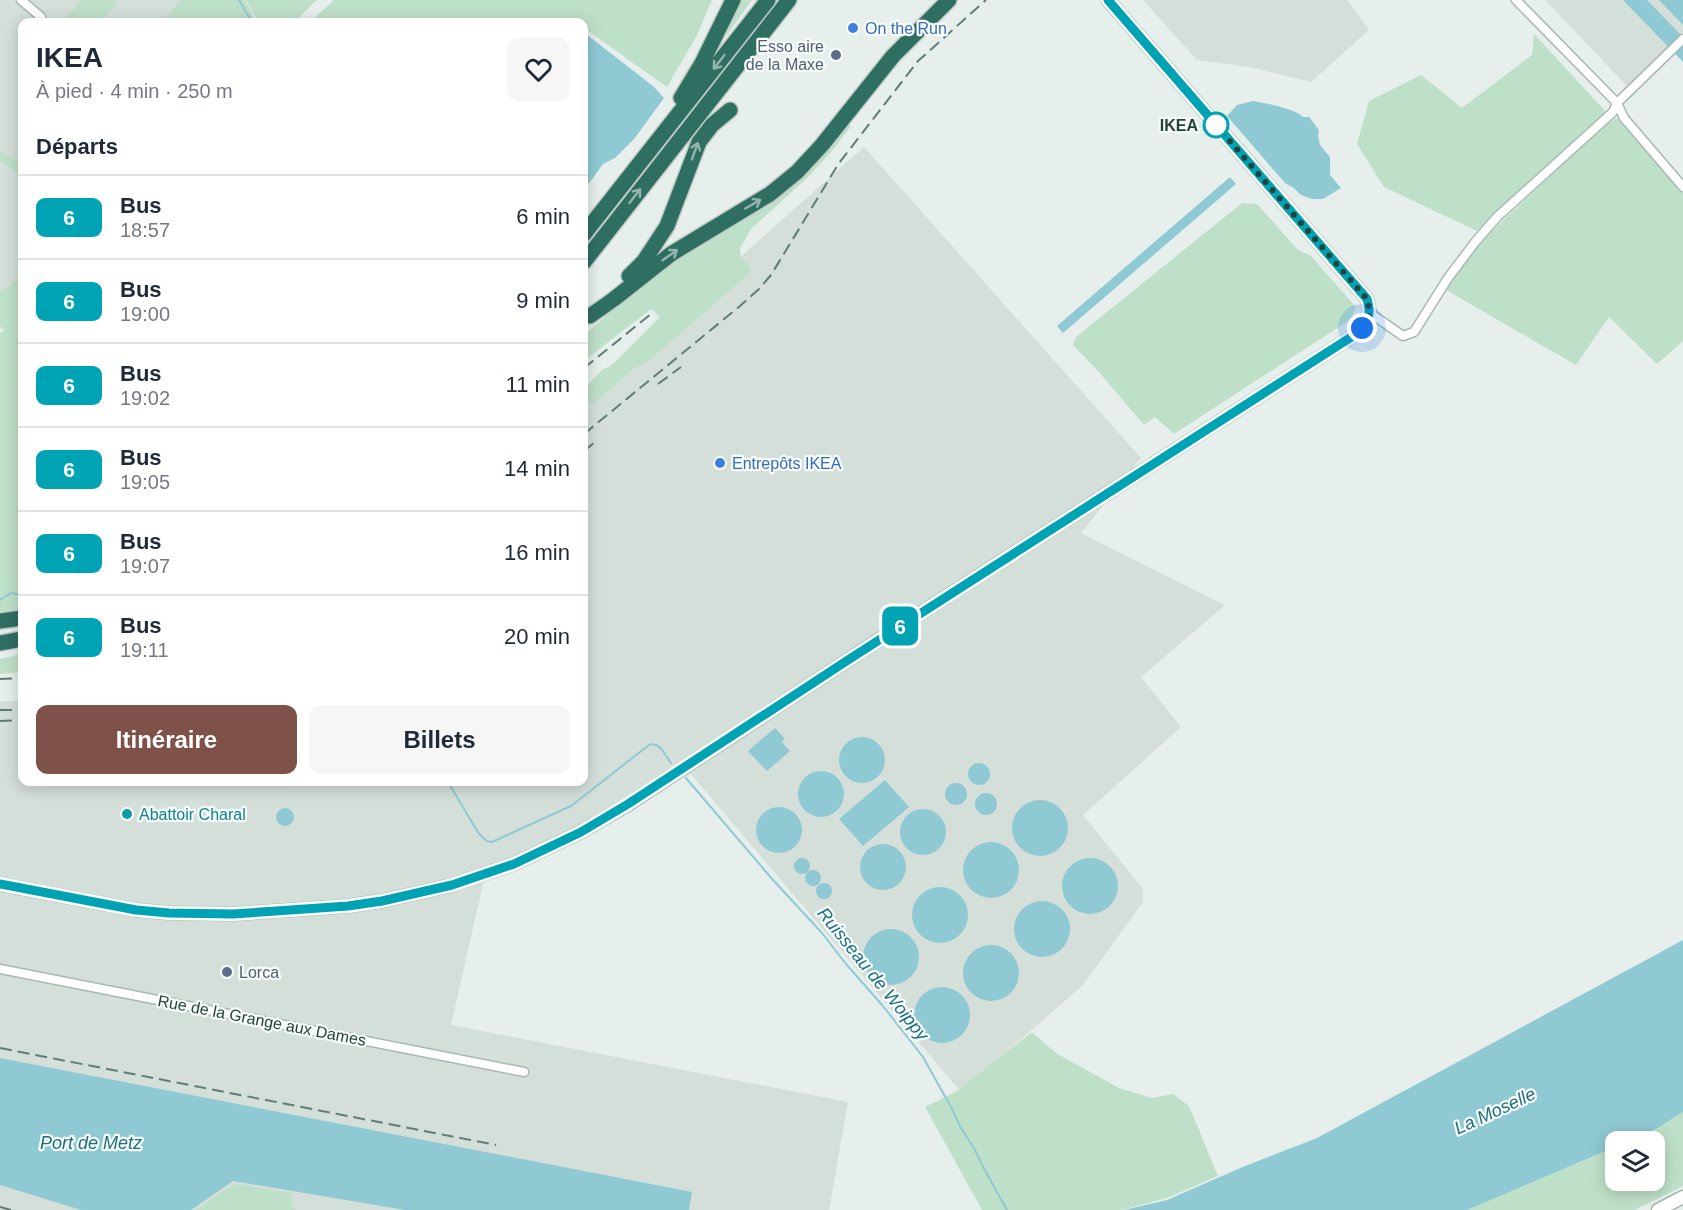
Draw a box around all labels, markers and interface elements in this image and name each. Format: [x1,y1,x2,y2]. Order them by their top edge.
place label: On the Run [865,20,947,37]
marker: On the Run [846,21,860,35]
button: heart [507,38,570,101]
place label: Esso aire de la Maxe [746,38,824,73]
text: IKEA [36,42,103,73]
marker: Esso aire de la Maxe [829,48,843,62]
one-way arrow [712,54,725,70]
text: À pied · 4 min · 250 m [36,80,233,102]
marker: IKEA [1203,112,1229,138]
place label: IKEA [1160,117,1198,134]
text: Départs [36,134,118,159]
one-way arrow [691,142,702,161]
one-way arrow [629,188,642,204]
text: Bus [120,193,162,218]
one-way arrow [744,198,761,210]
text: 6 min [516,204,570,229]
text: 6 [63,206,75,229]
text: 18:57 [120,219,170,241]
one-way arrow [661,249,677,261]
text: Bus [120,277,162,302]
text: 9 min [516,288,570,313]
text: 6 [63,290,75,313]
text: 19:00 [120,303,170,325]
your location [1347,313,1377,343]
text: Bus [120,361,162,386]
text: 11 min [506,372,570,397]
text: 6 [63,374,75,397]
text: 19:02 [120,387,170,409]
text: Bus [120,445,162,470]
place label: Entrepôts IKEA [732,455,842,472]
text: 14 min [504,456,570,481]
marker: Entrepôts IKEA [713,456,727,470]
text: 6 [63,458,75,481]
text: 19:05 [120,471,170,493]
text: Bus [120,529,162,554]
text: 16 min [504,540,570,565]
text: 6 [63,542,75,565]
text: 19:07 [120,555,170,577]
line badge: 6 [880,606,920,646]
text: Bus [120,613,162,638]
text: 6 [894,615,906,638]
text: 20 min [504,624,570,649]
text: 6 [63,626,75,649]
text: 19:11 [120,639,169,661]
button: Itinéraire [36,705,297,774]
button: Billets [309,705,570,774]
place label: Abattoir Charal [139,806,246,823]
marker: Abattoir Charal [120,807,134,821]
water label: Ruisseau de Woippy [813,904,933,1045]
place label: Lorca [239,964,279,981]
marker: Lorca [220,965,234,979]
street label: Rue de la Grange aux Dames [156,992,367,1049]
water label: La Moselle [1451,1084,1539,1138]
map controls [1605,1131,1665,1191]
button: layers [1605,1131,1665,1191]
water label: Port de Metz [40,1133,142,1153]

